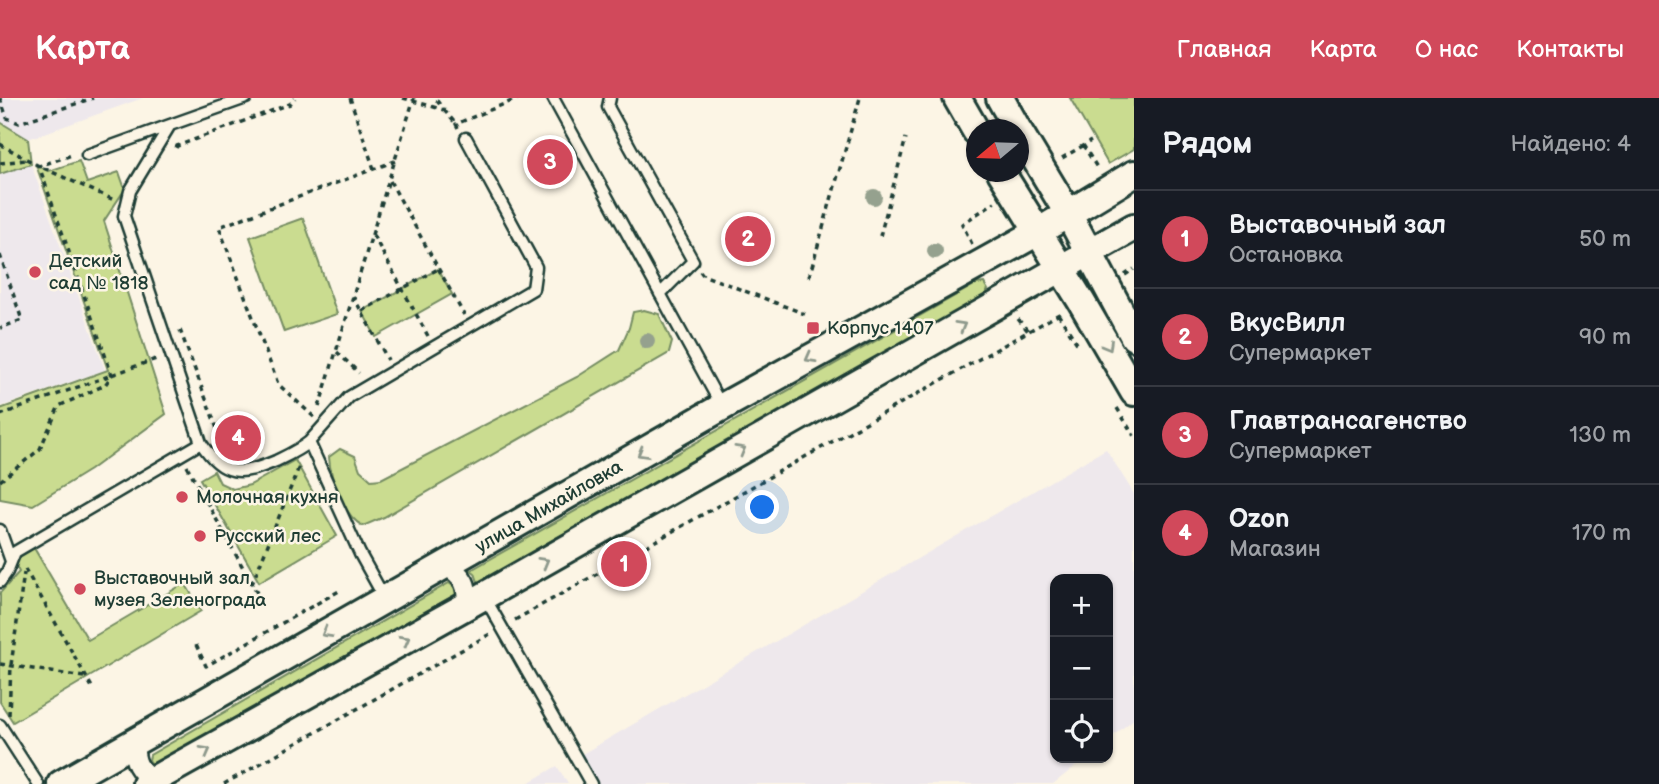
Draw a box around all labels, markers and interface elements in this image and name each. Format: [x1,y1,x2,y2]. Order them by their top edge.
text: Карта [35,29,130,69]
text: Главная [1177,35,1271,64]
text: Карта [1309,35,1377,64]
text: О нас [1415,35,1478,64]
text: Контакты [1516,35,1624,64]
north arrow [966,119,1029,182]
text: Рядом [1162,126,1252,162]
text: Найдено: 4 [1511,130,1631,158]
pin: 3 [527,136,573,188]
text: Выставочный зал [1229,210,1446,241]
pin: 2 [725,213,771,265]
text: 1 [1180,225,1190,253]
text: 50 m [1579,225,1631,253]
text: Остановка [1229,241,1343,269]
place label: Детский сад № 1818 [49,250,149,295]
marker: Детский сад № 1818 [27,264,43,280]
text: ВкусВилл [1229,308,1345,339]
place label: Корпус 1407 [827,317,934,340]
marker: Корпус 1407 [805,320,821,336]
one-way arrow [953,321,966,334]
text: 2 [1178,323,1192,351]
text: 90 m [1579,323,1631,351]
one-way arrow [1100,339,1113,352]
text: Супермаркет [1229,339,1372,367]
one-way arrow [805,350,818,363]
text: Главтрансагенство [1229,406,1467,437]
pin: 4 [215,412,261,464]
text: 3 [1178,421,1192,449]
text: 130 m [1569,421,1631,449]
text: Супермаркет [1229,437,1372,465]
one-way arrow [636,445,649,458]
one-way arrow [734,445,747,458]
street label: улица Михайловка [471,455,627,559]
place label: Молочная кухня [196,486,339,509]
marker: Молочная кухня [174,489,190,505]
your location [745,490,779,524]
text: Ozon [1229,504,1290,535]
text: 4 [1178,519,1192,547]
text: 170 m [1572,519,1631,547]
place label: Русский лес [214,525,321,548]
marker: Русский лес [192,528,208,544]
text: Магазин [1229,535,1321,563]
pin: 1 [601,538,647,590]
one-way arrow [536,557,549,570]
place label: Выставочный зал музея Зеленограда [94,567,267,612]
map controls [1050,574,1113,763]
button: + [1050,574,1113,637]
marker: Выставочный зал музея Зеленограда [72,581,88,597]
one-way arrow [320,625,333,638]
one-way arrow [397,635,410,648]
button: − [1050,637,1113,700]
button: locate [1050,700,1113,763]
one-way arrow [199,746,211,759]

